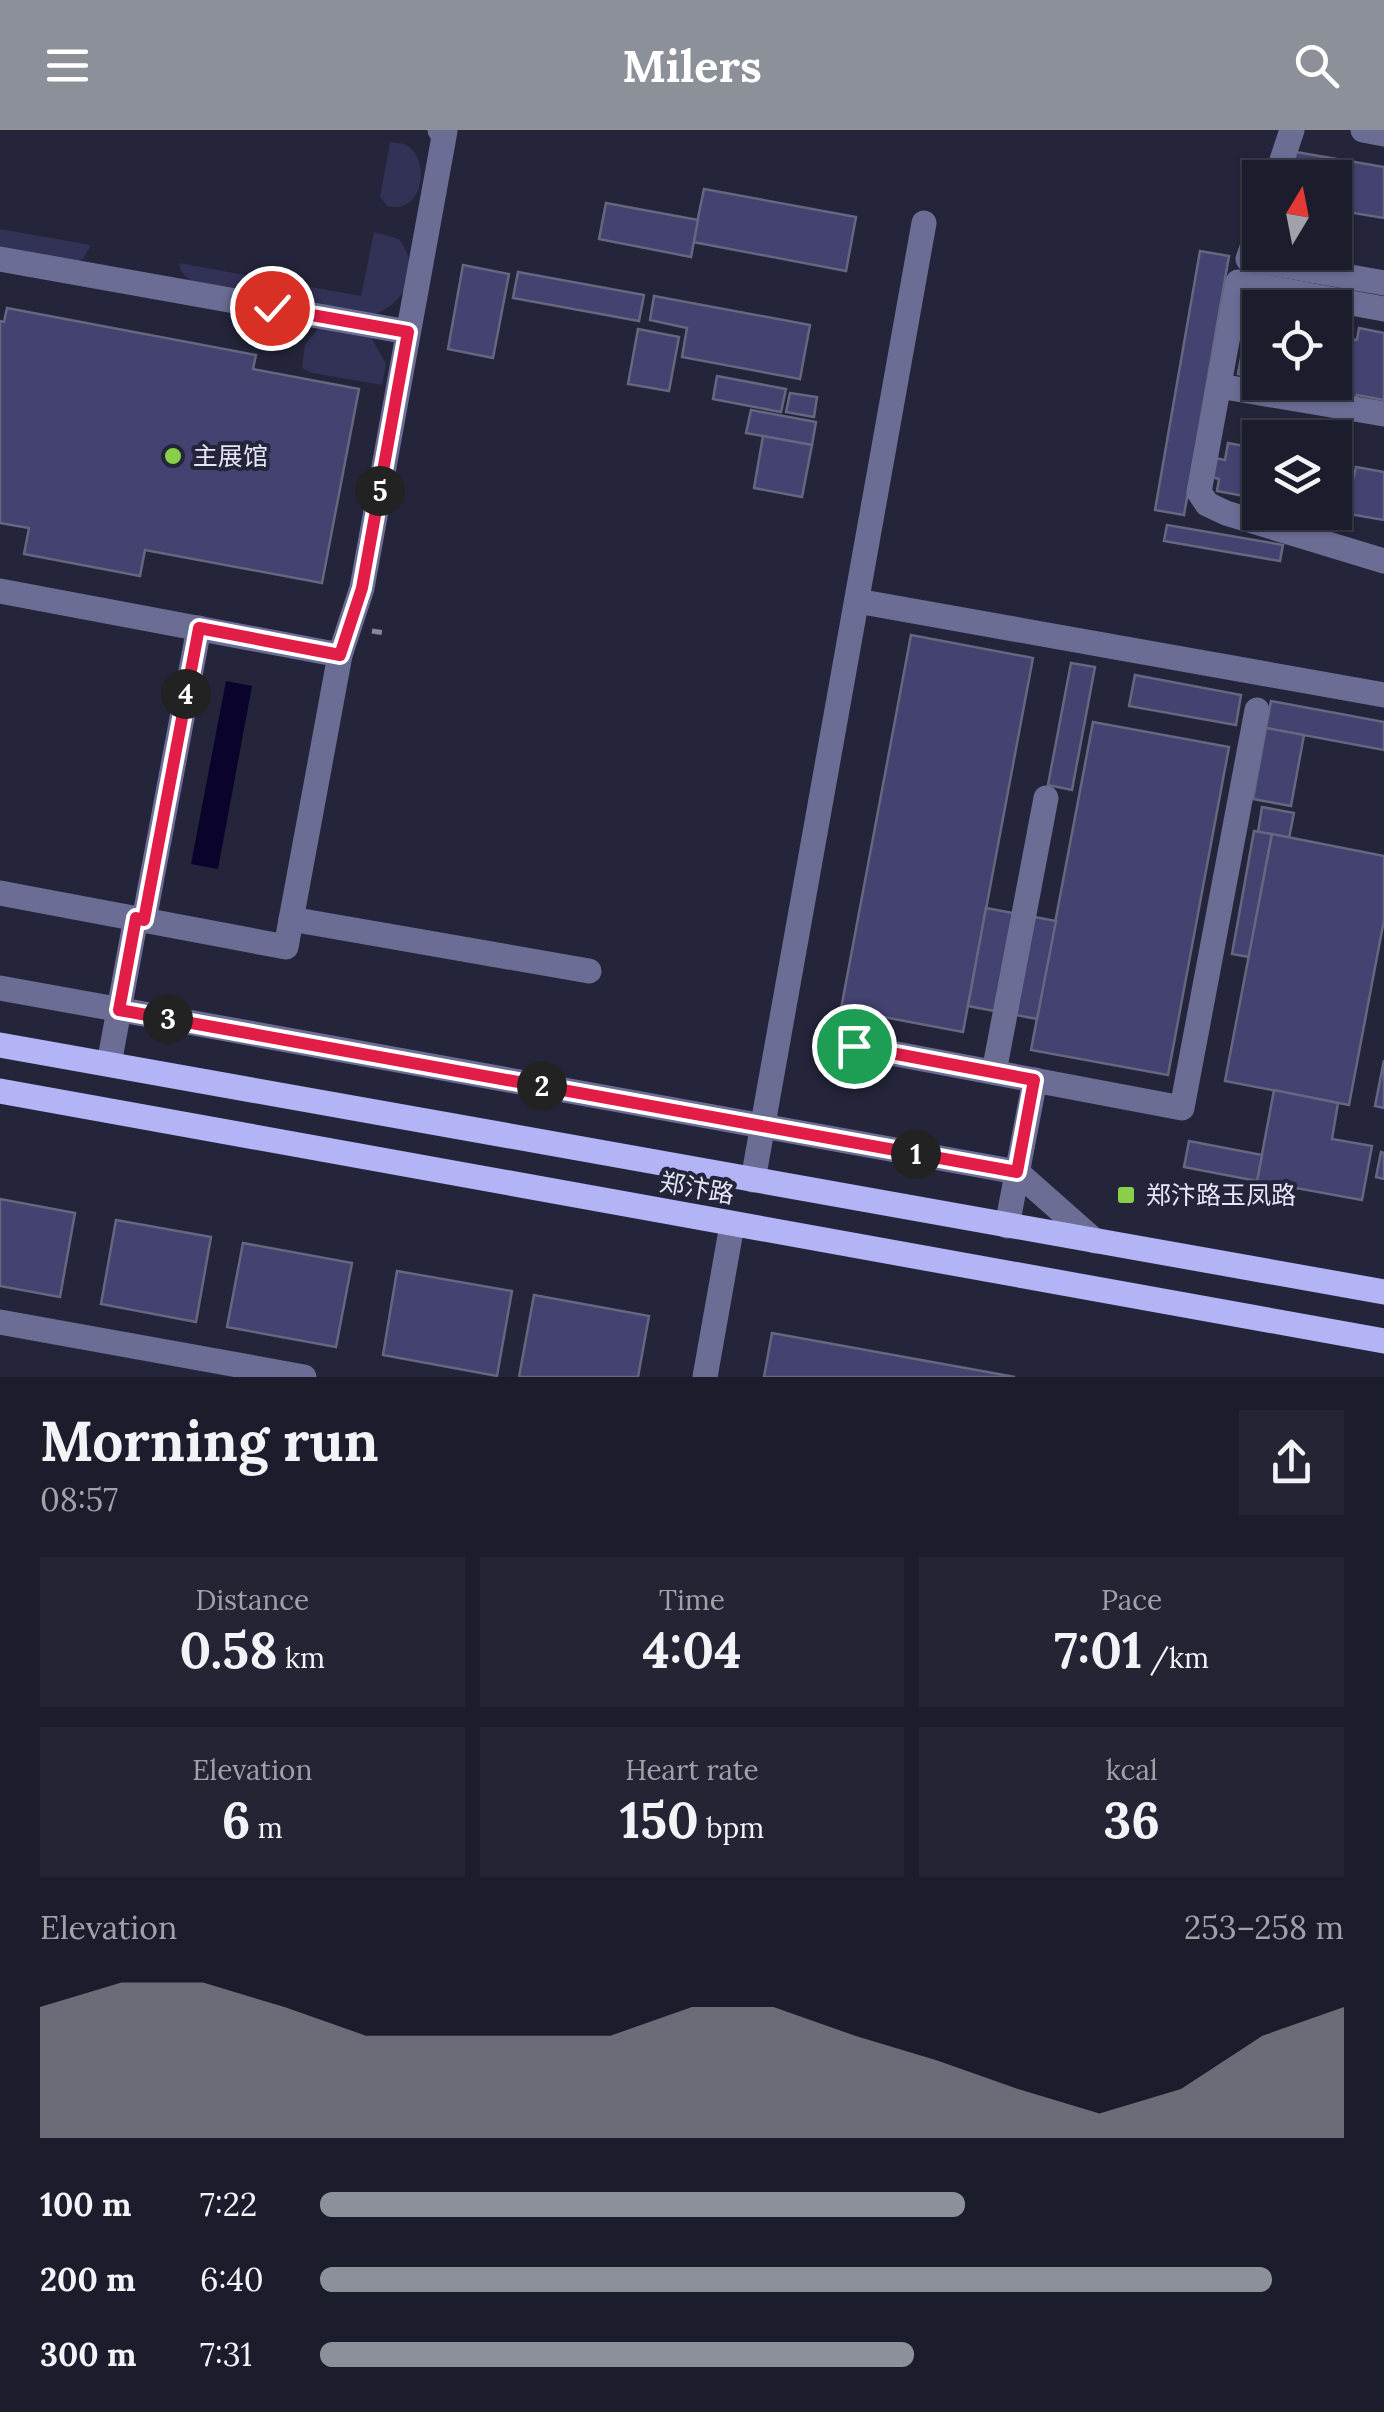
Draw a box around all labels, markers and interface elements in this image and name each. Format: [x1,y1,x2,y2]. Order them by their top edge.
text: Milers [622,37,762,94]
icon: menu [40,38,95,93]
icon: search [1289,38,1344,93]
north arrow [1242,160,1352,270]
map controls [1242,160,1352,530]
pin [230,266,315,351]
icon: check [245,281,300,336]
button: locate [1242,290,1352,400]
button: layers [1242,420,1352,530]
place label: 主展馆 [193,440,268,472]
marker: 主展馆 [162,445,184,467]
pin: 5 [355,466,405,516]
text: 5 [372,473,388,509]
pin: 4 [161,669,211,719]
text: 4 [178,676,194,712]
pin: 3 [143,994,193,1044]
text: 3 [160,1001,176,1037]
pin [812,1004,897,1089]
icon: arrive [827,1019,882,1074]
pin: 2 [517,1061,567,1111]
text: 2 [535,1068,549,1104]
pin: 1 [891,1129,941,1179]
text: 1 [910,1136,922,1172]
street label: 郑汴路 [657,1166,737,1210]
place label: 郑汴路玉凤路 [1146,1179,1296,1211]
marker: 郑汴路玉凤路 [1115,1184,1137,1206]
text: Morning run [40,1406,378,1476]
button: share [1239,1410,1344,1515]
text: 08:57 [40,1479,118,1520]
text: Distance [195,1582,309,1618]
text: Time [659,1582,725,1618]
text: Pace [1101,1582,1162,1618]
text: 0.58 [180,1618,278,1682]
text: 4:04 [642,1618,741,1682]
text: 7:01 [1054,1618,1142,1682]
text: km [278,1640,325,1676]
text: /km [1142,1640,1209,1676]
text: Elevation [192,1752,312,1788]
text: Heart rate [625,1752,759,1788]
text: kcal [1106,1752,1158,1788]
text: 6 [222,1788,251,1852]
text: 150 [620,1788,699,1852]
text: 36 [1103,1788,1160,1852]
text: m [251,1810,283,1846]
text: bpm [699,1810,764,1846]
text: Elevation [40,1907,177,1948]
text: 253–258 m [1184,1907,1344,1948]
text: 100 m [40,2184,132,2225]
text: 7:22 [200,2184,257,2225]
text: 200 m [40,2259,136,2300]
text: 6:40 [200,2259,264,2300]
text: 300 m [40,2334,136,2375]
text: 7:31 [200,2334,252,2375]

